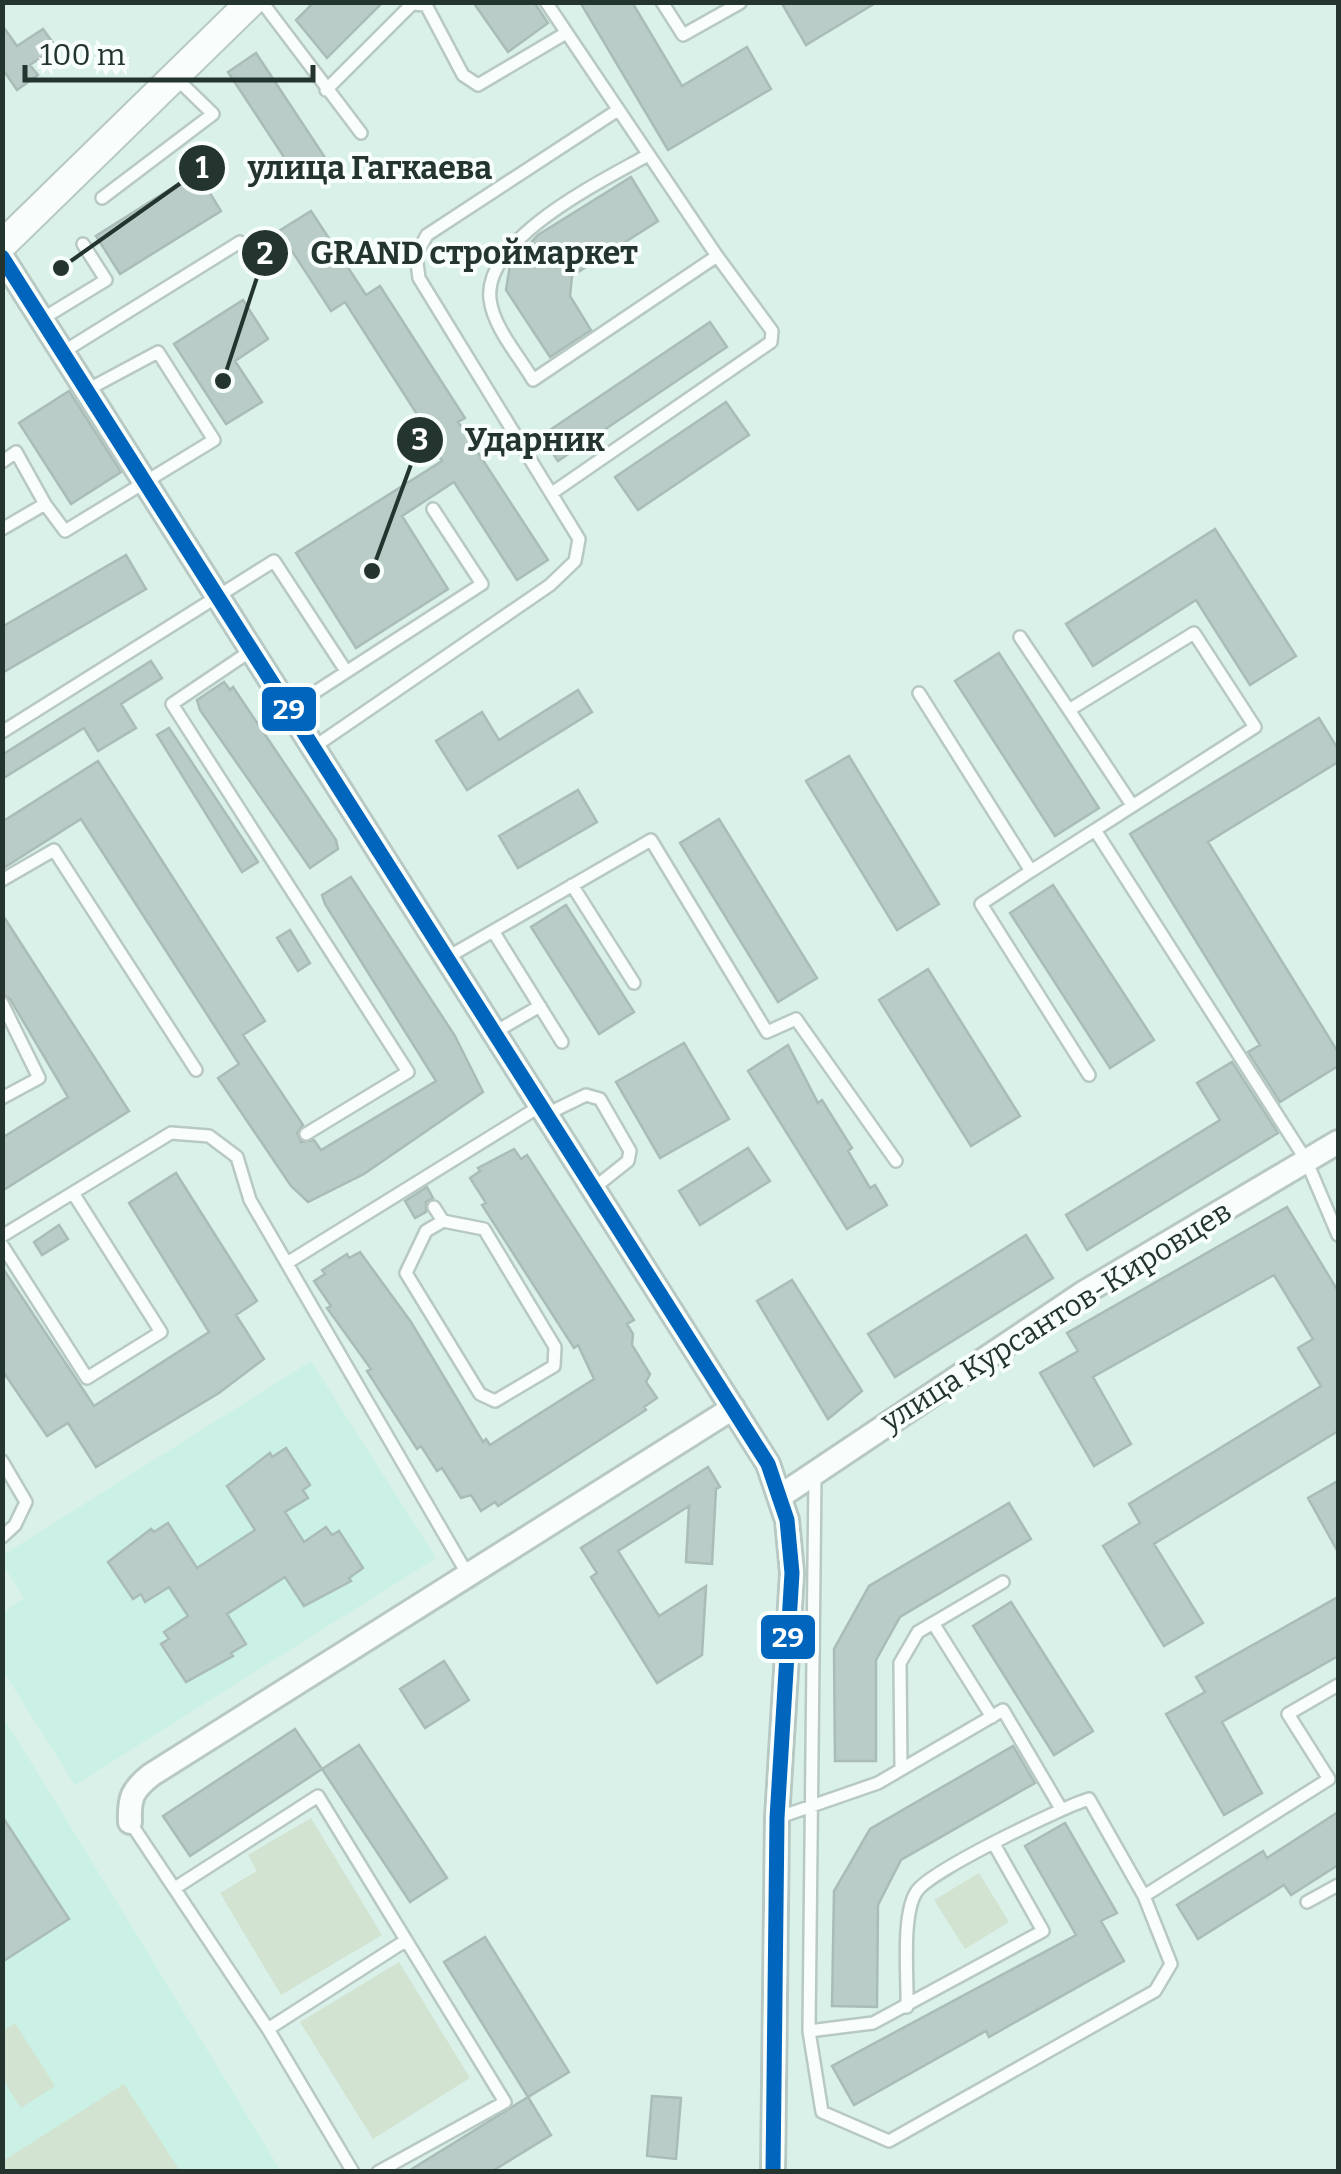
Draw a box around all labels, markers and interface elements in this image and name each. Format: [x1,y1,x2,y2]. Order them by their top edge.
scale bar [25,20,312,82]
text: 100 m [40,37,126,73]
callout: улица Гагкаева [177,137,512,199]
text: улица Гагкаева [247,149,492,187]
text: 1 [196,150,209,186]
callout: GRAND строймаркет [240,222,658,284]
text: GRAND строймаркет [310,234,638,272]
text: 2 [257,236,273,272]
callout: Ударник [395,409,625,471]
text: Ударник [465,421,605,459]
text: 3 [411,422,429,458]
line badge: 29 [260,685,318,733]
text: 29 [273,693,305,726]
street label: улица Курсантов-Кировцев [873,1193,1238,1440]
line badge: 29 [759,1613,817,1661]
text: 29 [772,1621,804,1654]

